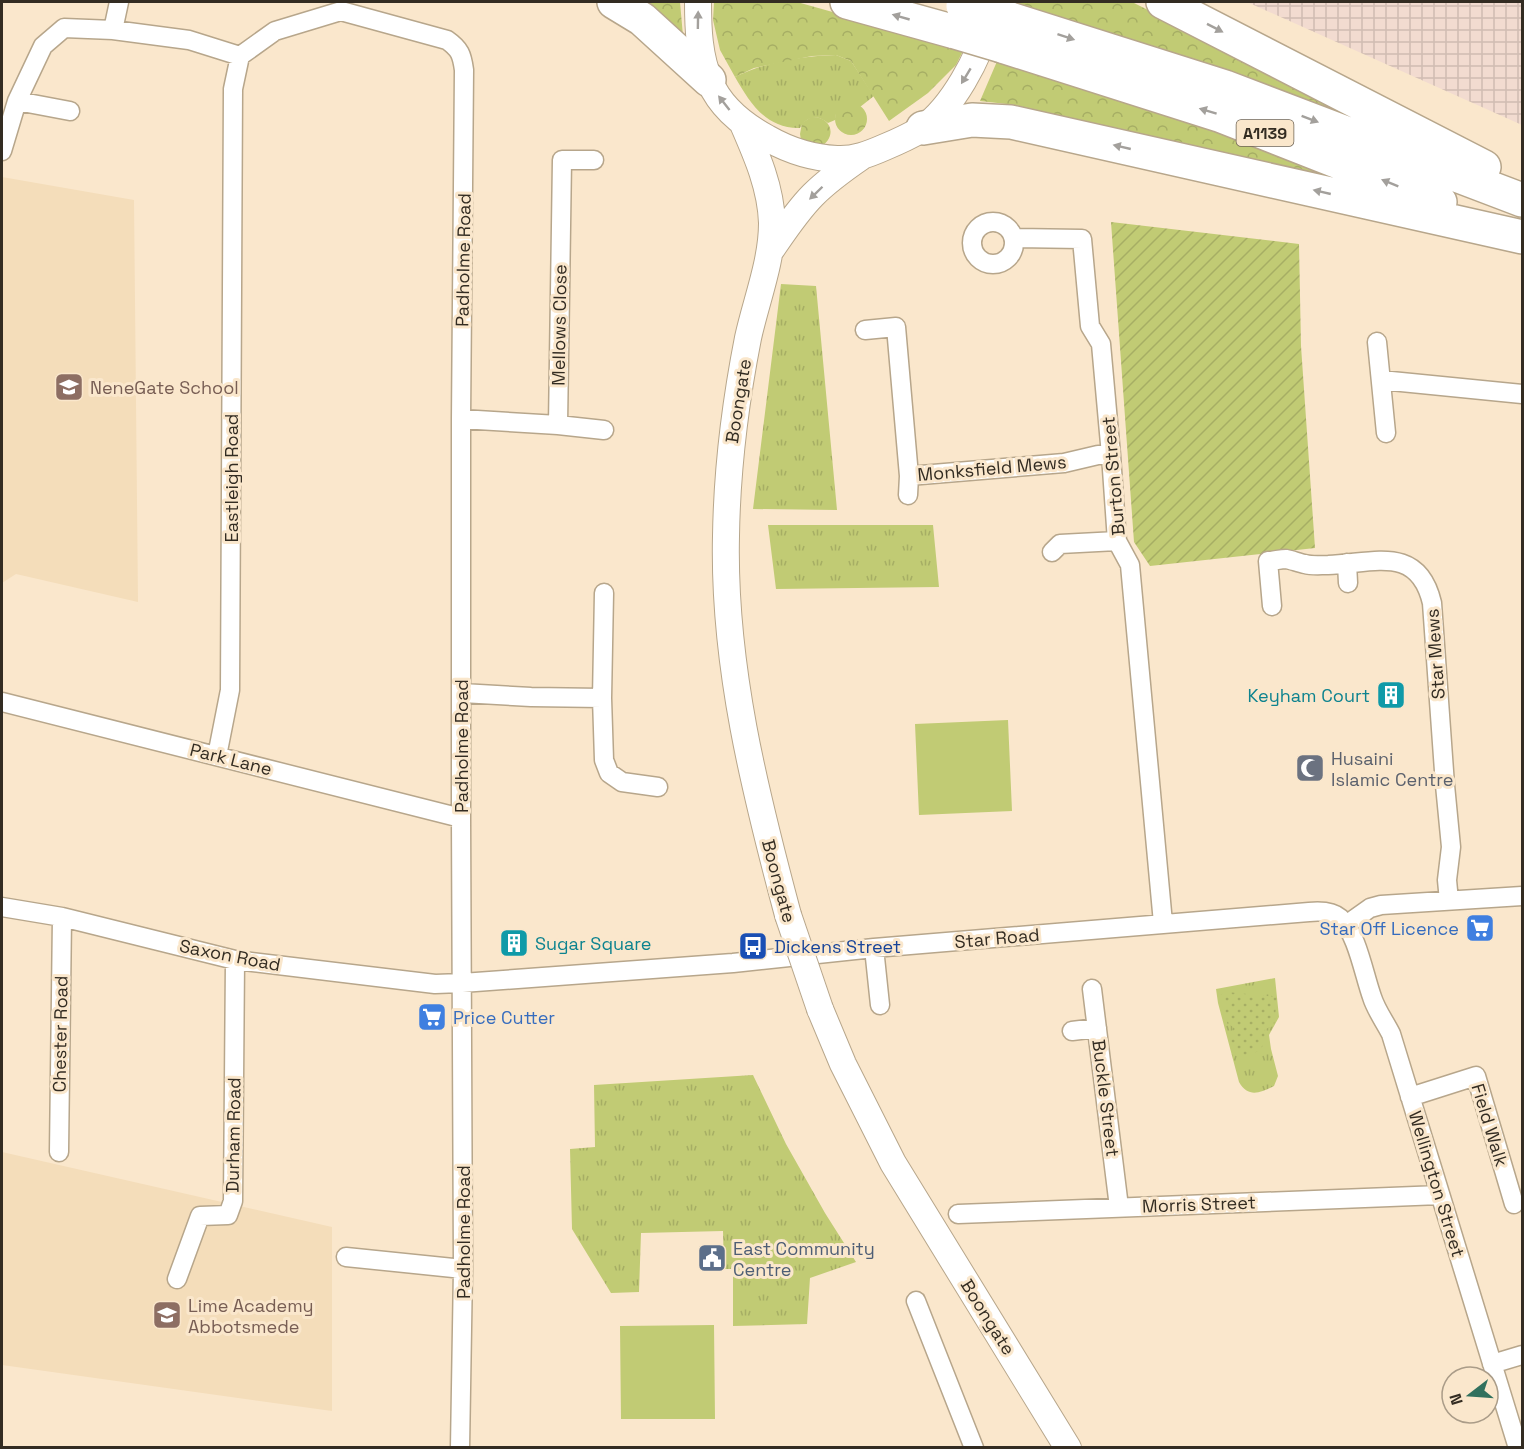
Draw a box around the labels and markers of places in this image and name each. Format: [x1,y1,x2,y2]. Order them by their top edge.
school or university icon: NeneGate School [53,371,85,403]
place label: NeneGate School [90,376,239,399]
building icon: Keyham Court [1375,679,1407,711]
place label: Keyham Court [1247,684,1370,707]
place label: Husaini Islamic Centre [1331,747,1453,791]
mosque icon: Husaini Islamic Centre [1294,752,1326,784]
supermarket icon: Star Off Licence [1464,912,1496,944]
place label: Star Off Licence [1319,917,1459,940]
building icon: Sugar Square [498,927,530,959]
bus stop icon: Dickens Street [737,930,769,962]
place label: Sugar Square [535,932,651,955]
place label: Dickens Street [774,935,901,958]
supermarket icon: Price Cutter [416,1001,448,1033]
place label: Price Cutter [453,1006,555,1029]
place label: East Community Centre [733,1237,875,1281]
public building icon: East Community Centre [696,1242,728,1274]
place label: Lime Academy Abbotsmede [188,1294,314,1338]
school or university icon: Lime Academy Abbotsmede [151,1299,183,1331]

